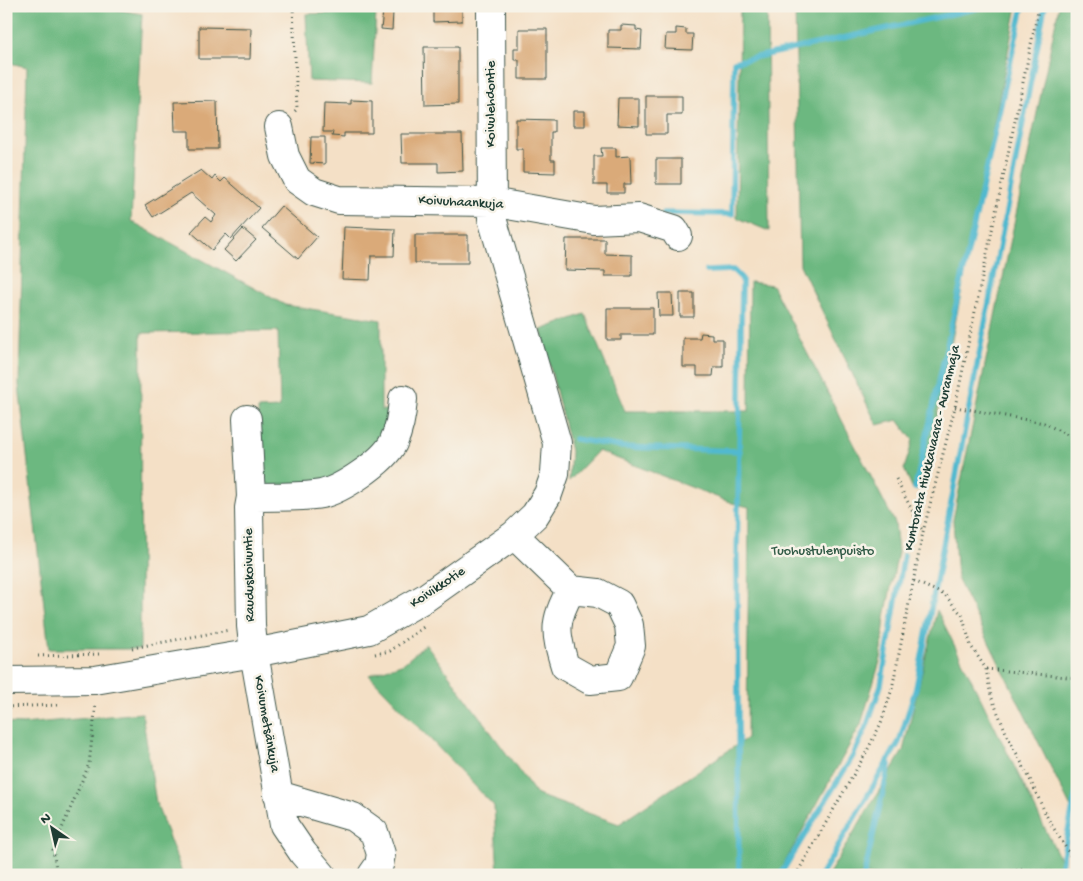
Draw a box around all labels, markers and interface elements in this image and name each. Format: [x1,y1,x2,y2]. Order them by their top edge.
street label: Koivulehdontie [483,60,500,147]
street label: Koivuhaankuja [418,192,505,214]
street label: Kuntorata Hiukkavaara - Auranmaja [901,342,965,552]
street label: Rauduskoivuntie [241,527,259,622]
park label: Tuohustulenpuisto [771,543,874,560]
street label: Koivikkotie [407,563,469,613]
street label: Koivumetsänkuja [249,674,283,775]
north arrow [28,804,78,854]
text: N [38,810,55,829]

